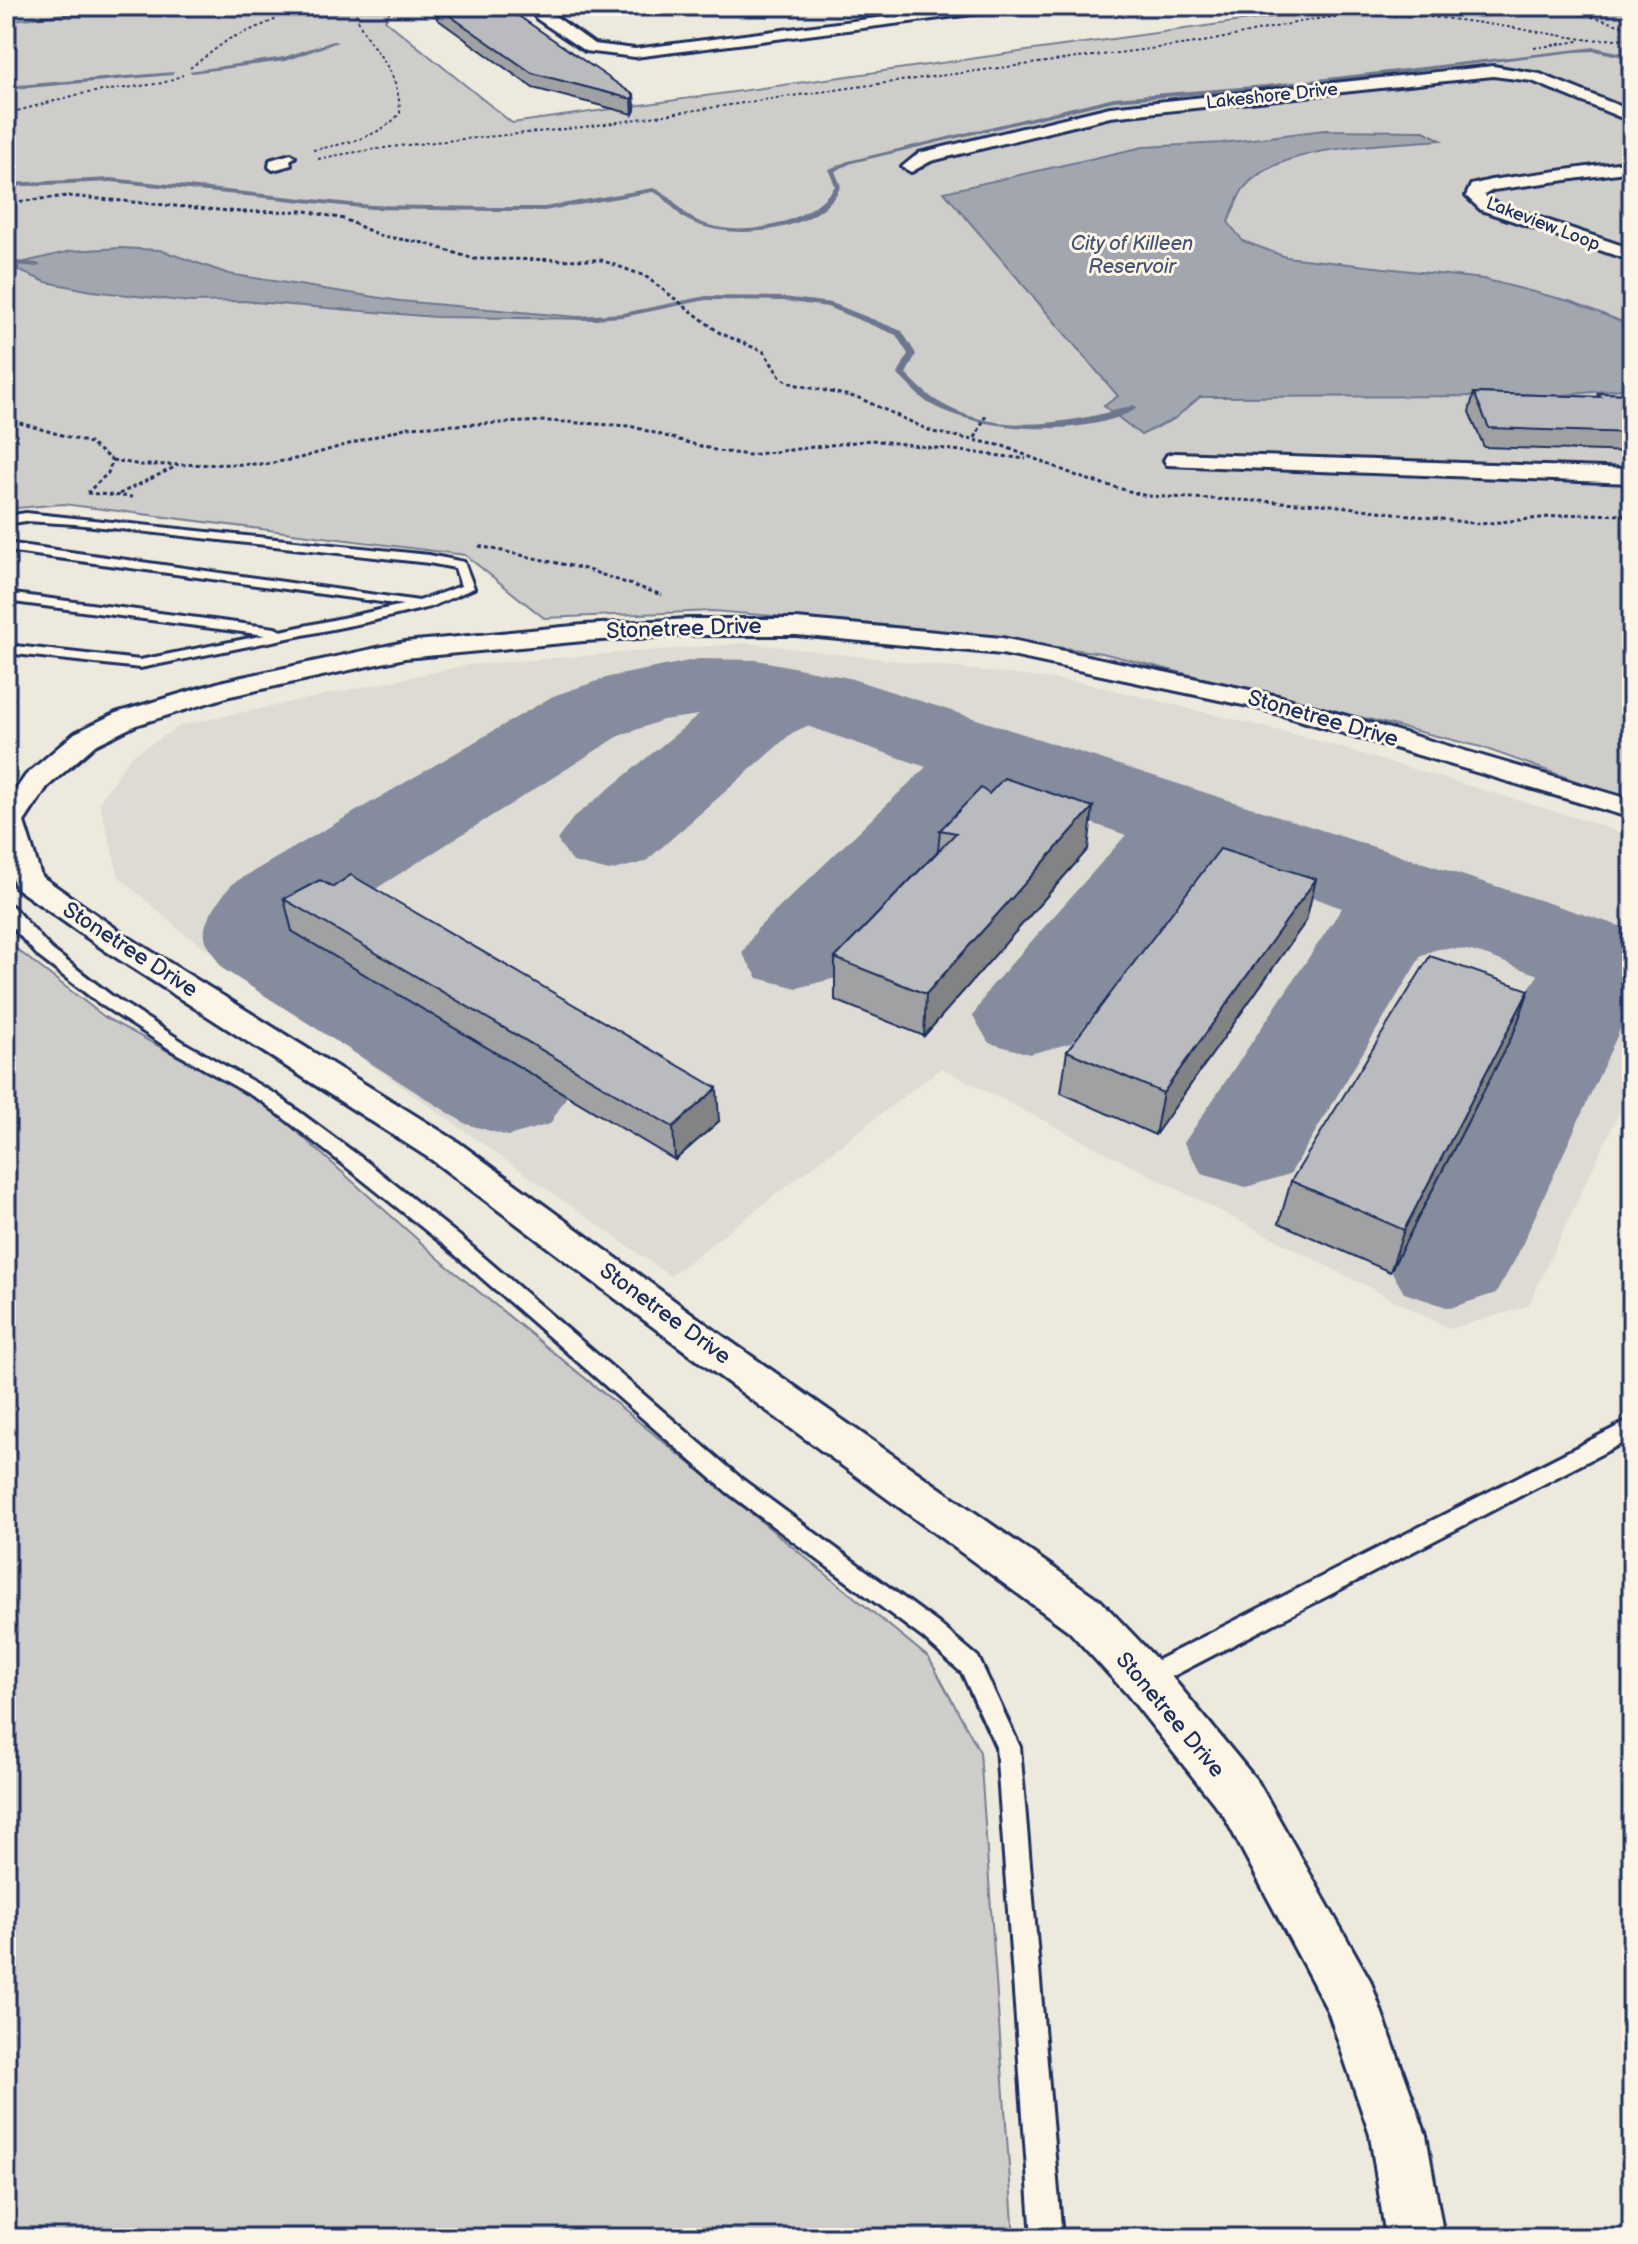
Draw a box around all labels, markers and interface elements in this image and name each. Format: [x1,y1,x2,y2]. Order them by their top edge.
street label: Lakeshore Drive [1205,79,1339,113]
street label: Lakeview Loop [1483,193,1603,255]
water label: City of Killeen Reservoir [1071,232,1193,279]
street label: Stonetree Drive [606,613,762,645]
street label: Stonetree Drive [1245,685,1401,753]
street label: Stonetree Drive [57,896,203,1004]
street label: Stonetree Drive [594,1257,736,1371]
street label: Stonetree Drive [1110,1647,1230,1783]

